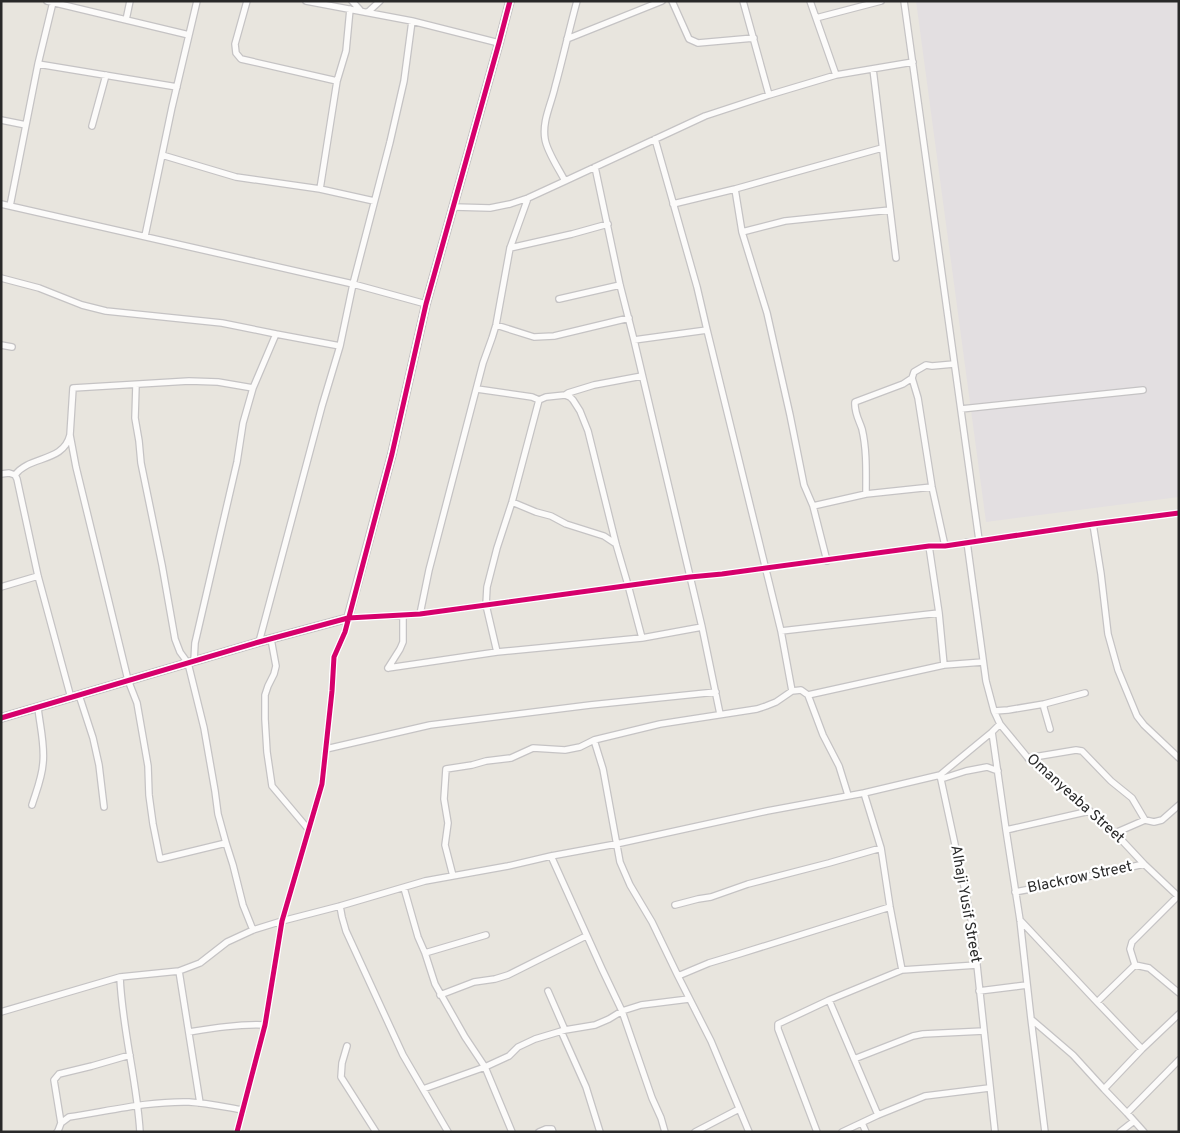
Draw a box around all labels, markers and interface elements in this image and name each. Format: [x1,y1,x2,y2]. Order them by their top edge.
street label: Omanyeaba Street [1022,750,1128,848]
street label: Alhaji Yusif Street [945,844,985,964]
street label: Blackrow Street [1026,858,1134,898]

